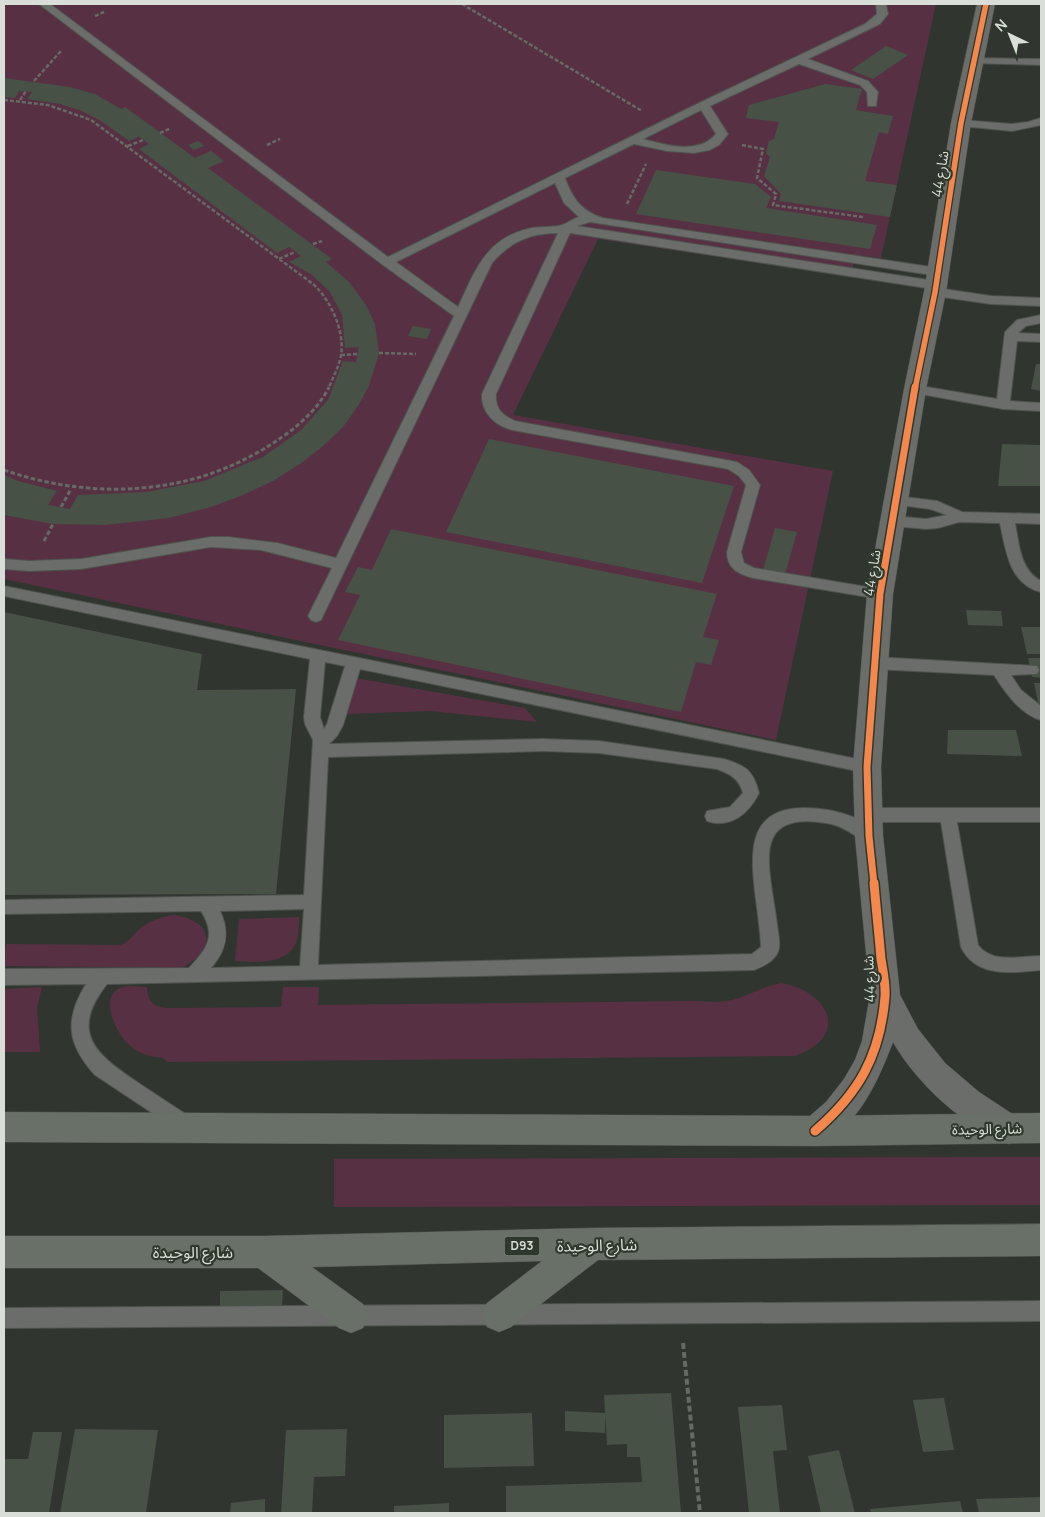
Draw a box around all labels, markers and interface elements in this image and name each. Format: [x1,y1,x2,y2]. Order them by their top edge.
north arrow [985,10,1035,60]
text: N [991,15,1011,36]
street label: شارع 44 [926,149,955,199]
street label: شارع 44 [858,548,887,598]
street label: شارع 44 [858,955,881,1003]
street label: شارع الوحيدة [952,1118,1022,1141]
street label: شارع الوحيدة [557,1233,637,1259]
road number: D93 [504,1236,540,1256]
street label: شارع الوحيدة [153,1241,233,1265]

